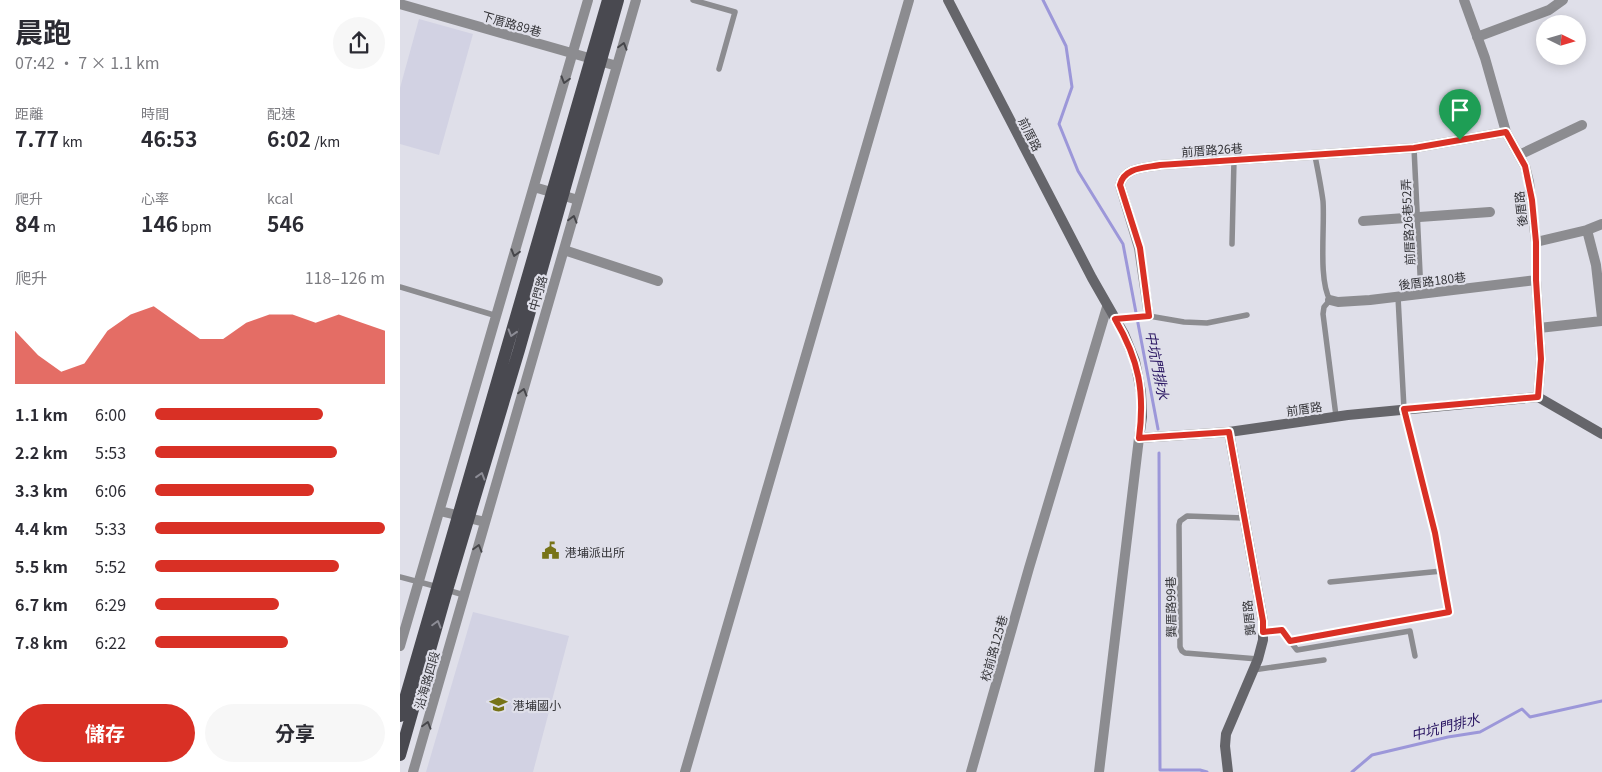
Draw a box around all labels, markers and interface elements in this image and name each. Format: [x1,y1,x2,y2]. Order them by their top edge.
street label: 下厝路89巷 [480,6,544,40]
text: 晨跑 [15,11,71,51]
north arrow [1536,15,1586,65]
map controls [1536,15,1586,65]
button: share [333,17,385,69]
one-way arrow [617,42,627,50]
text: 07:42 · 7 × 1.1 km [15,50,160,74]
one-way arrow [560,76,571,85]
pin [1439,89,1481,140]
icon: arrive [1446,96,1474,124]
text: 距離 [15,103,43,123]
text: 時間 [141,103,169,123]
text: 配速 [267,103,295,123]
street label: 前厝路 [1015,114,1047,154]
text: 7.77 [15,123,59,153]
text: 46:53 [141,123,197,153]
text: 6:02 [267,123,311,153]
text: km [59,131,83,151]
text: /km [311,131,340,151]
street label: 前厝路26巷 [1181,138,1243,160]
street label: 前厝路26巷52弄 [1396,178,1418,266]
text: 爬升 [15,188,43,208]
text: 心率 [141,188,169,208]
text: kcal [267,188,293,208]
street label: 後厝路 [1510,190,1530,228]
text: 84 [15,208,40,238]
text: 146 [141,208,178,238]
text: 546 [267,208,304,238]
one-way arrow [567,215,577,223]
text: m [40,216,56,236]
text: bpm [178,216,212,236]
one-way arrow [510,249,521,258]
text: 爬升 [15,265,47,289]
text: 118–126 m [305,265,385,289]
street label: 後厝路180巷 [1397,267,1467,293]
street label: 中門路 [524,273,550,313]
one-way arrow [508,328,518,336]
water label: 中坑門排水 [1142,329,1175,402]
one-way arrow [517,388,527,396]
street label: 前厝路 [1285,397,1323,419]
text: 1.1 km [15,402,68,426]
text: 6:00 [95,402,126,426]
text: 2.2 km [15,440,68,464]
text: 5:53 [95,440,126,464]
one-way arrow [476,472,486,480]
text: 3.3 km [15,478,68,502]
text: 6:06 [95,478,126,502]
text: 4.4 km [15,516,68,540]
text: 5:33 [95,516,126,540]
public building icon: 港埔派出所 [541,541,561,561]
place label: 港埔派出所 [565,543,625,560]
one-way arrow [472,544,482,552]
text: 5.5 km [15,554,68,578]
text: 5:52 [95,554,126,578]
street label: 龔厝路99巷 [1161,576,1179,638]
text: 6.7 km [15,592,68,616]
text: 6:29 [95,592,126,616]
street label: 龔厝路 [1238,599,1258,637]
street label: 校前路125巷 [975,613,1011,683]
one-way arrow [432,620,442,628]
text: 7.8 km [15,630,68,654]
text: 6:22 [95,630,126,654]
street label: 沿海路四段 [410,649,442,711]
school or university icon: 港埔國小 [489,694,509,714]
place label: 港埔國小 [513,696,561,713]
button: 儲存 [15,704,195,762]
button: 分享 [205,704,385,762]
water label: 中坑門排水 [1409,708,1482,744]
one-way arrow [421,722,431,730]

